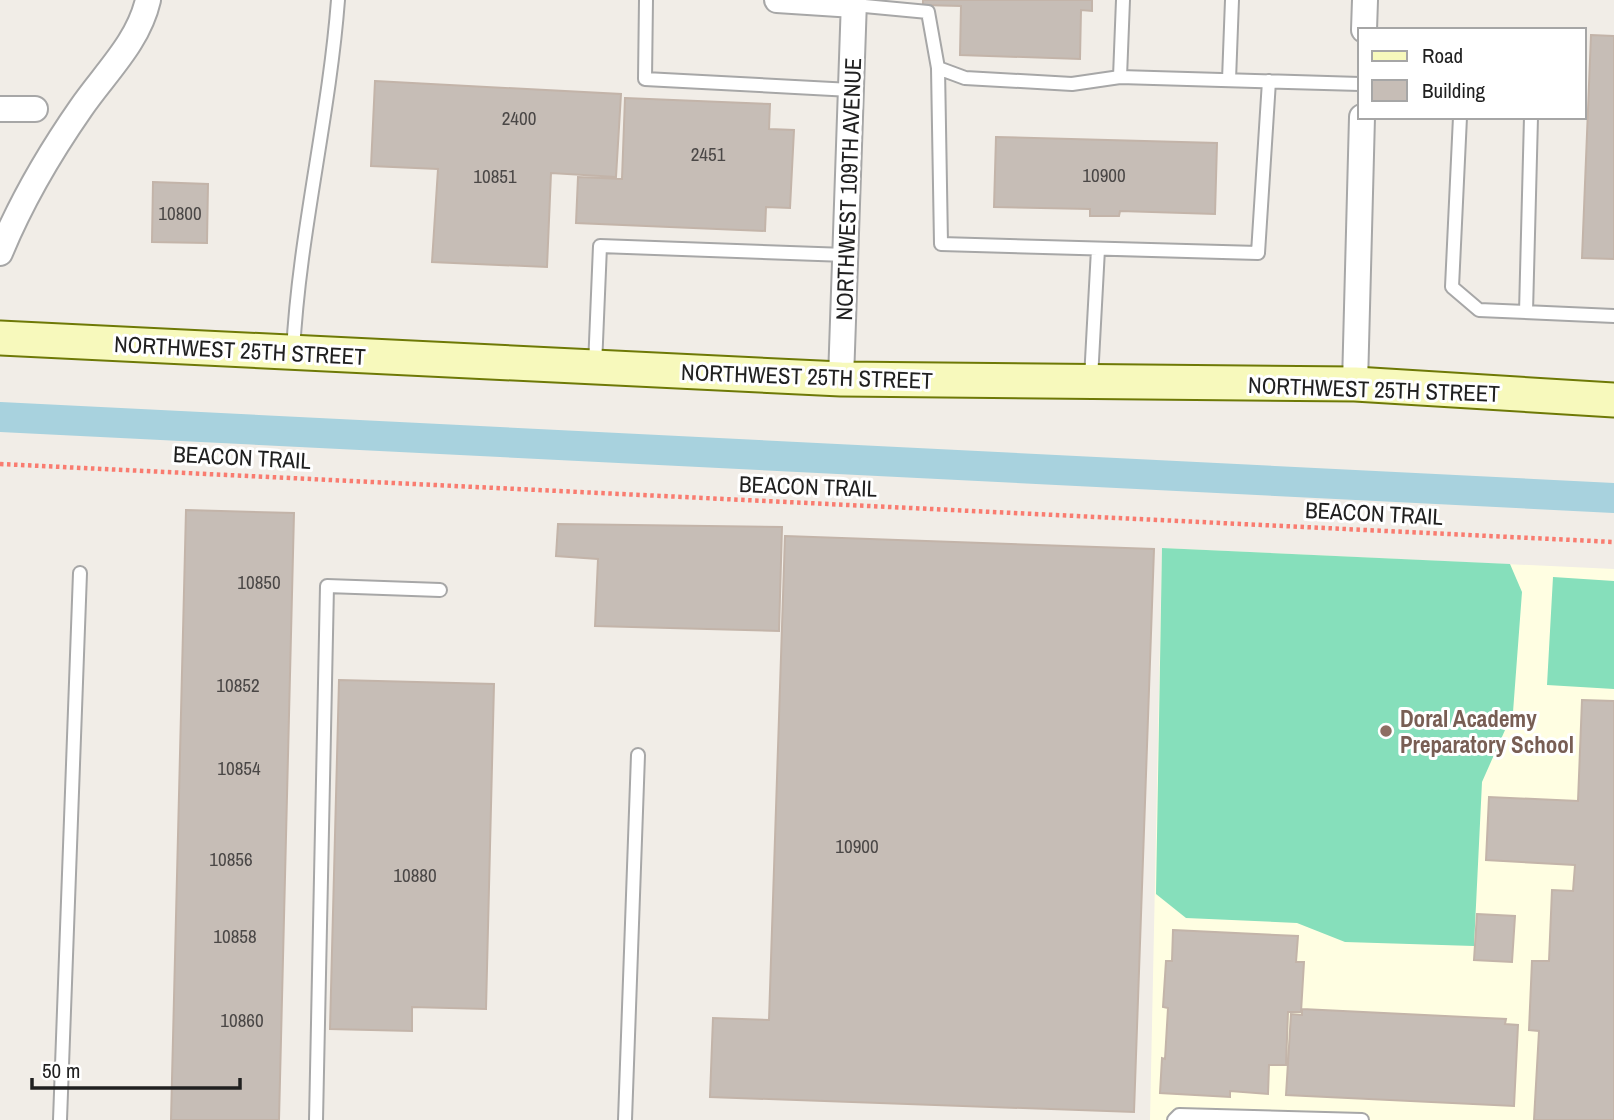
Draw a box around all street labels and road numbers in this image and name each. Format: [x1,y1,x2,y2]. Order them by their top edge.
street label: NORTHWEST 109TH AVENUE [828,57,868,321]
street label: NORTHWEST 25TH STREET [113,328,367,372]
street label: NORTHWEST 25TH STREET [681,356,934,396]
street label: NORTHWEST 25TH STREET [1248,369,1501,409]
street label: BEACON TRAIL [172,438,312,476]
street label: BEACON TRAIL [738,468,878,504]
street label: BEACON TRAIL [1304,494,1444,532]

